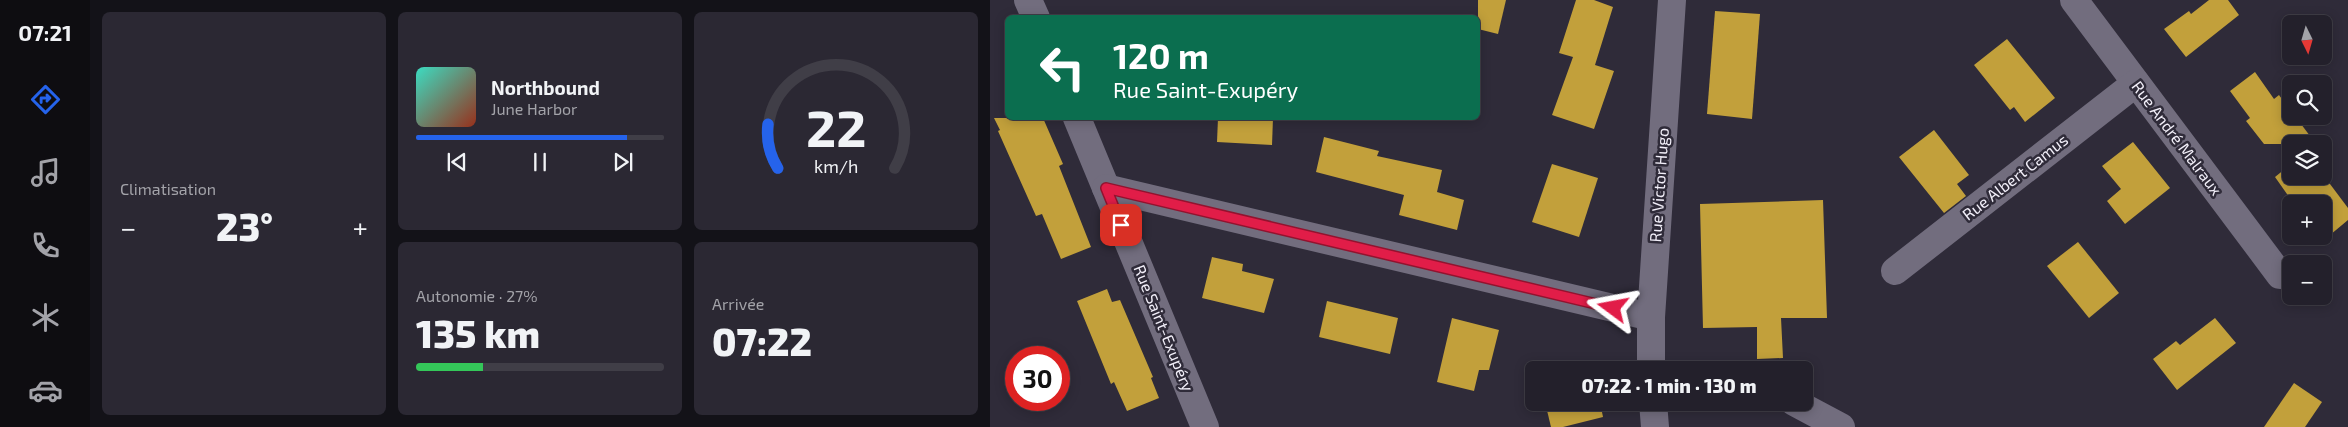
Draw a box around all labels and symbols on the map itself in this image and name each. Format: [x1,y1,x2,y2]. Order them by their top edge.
north arrow [2282,15,2332,65]
street label: Rue André Malraux [2128,77,2227,199]
street label: Rue Victor Hugo [1645,127,1672,243]
street label: Rue Albert Camus [1958,130,2071,224]
pin [1100,204,1142,246]
street label: Rue Saint-Exupéry [1130,262,1199,394]
position arrow [1586,281,1638,333]
speed limit sign: 30 [1005,346,1070,411]

